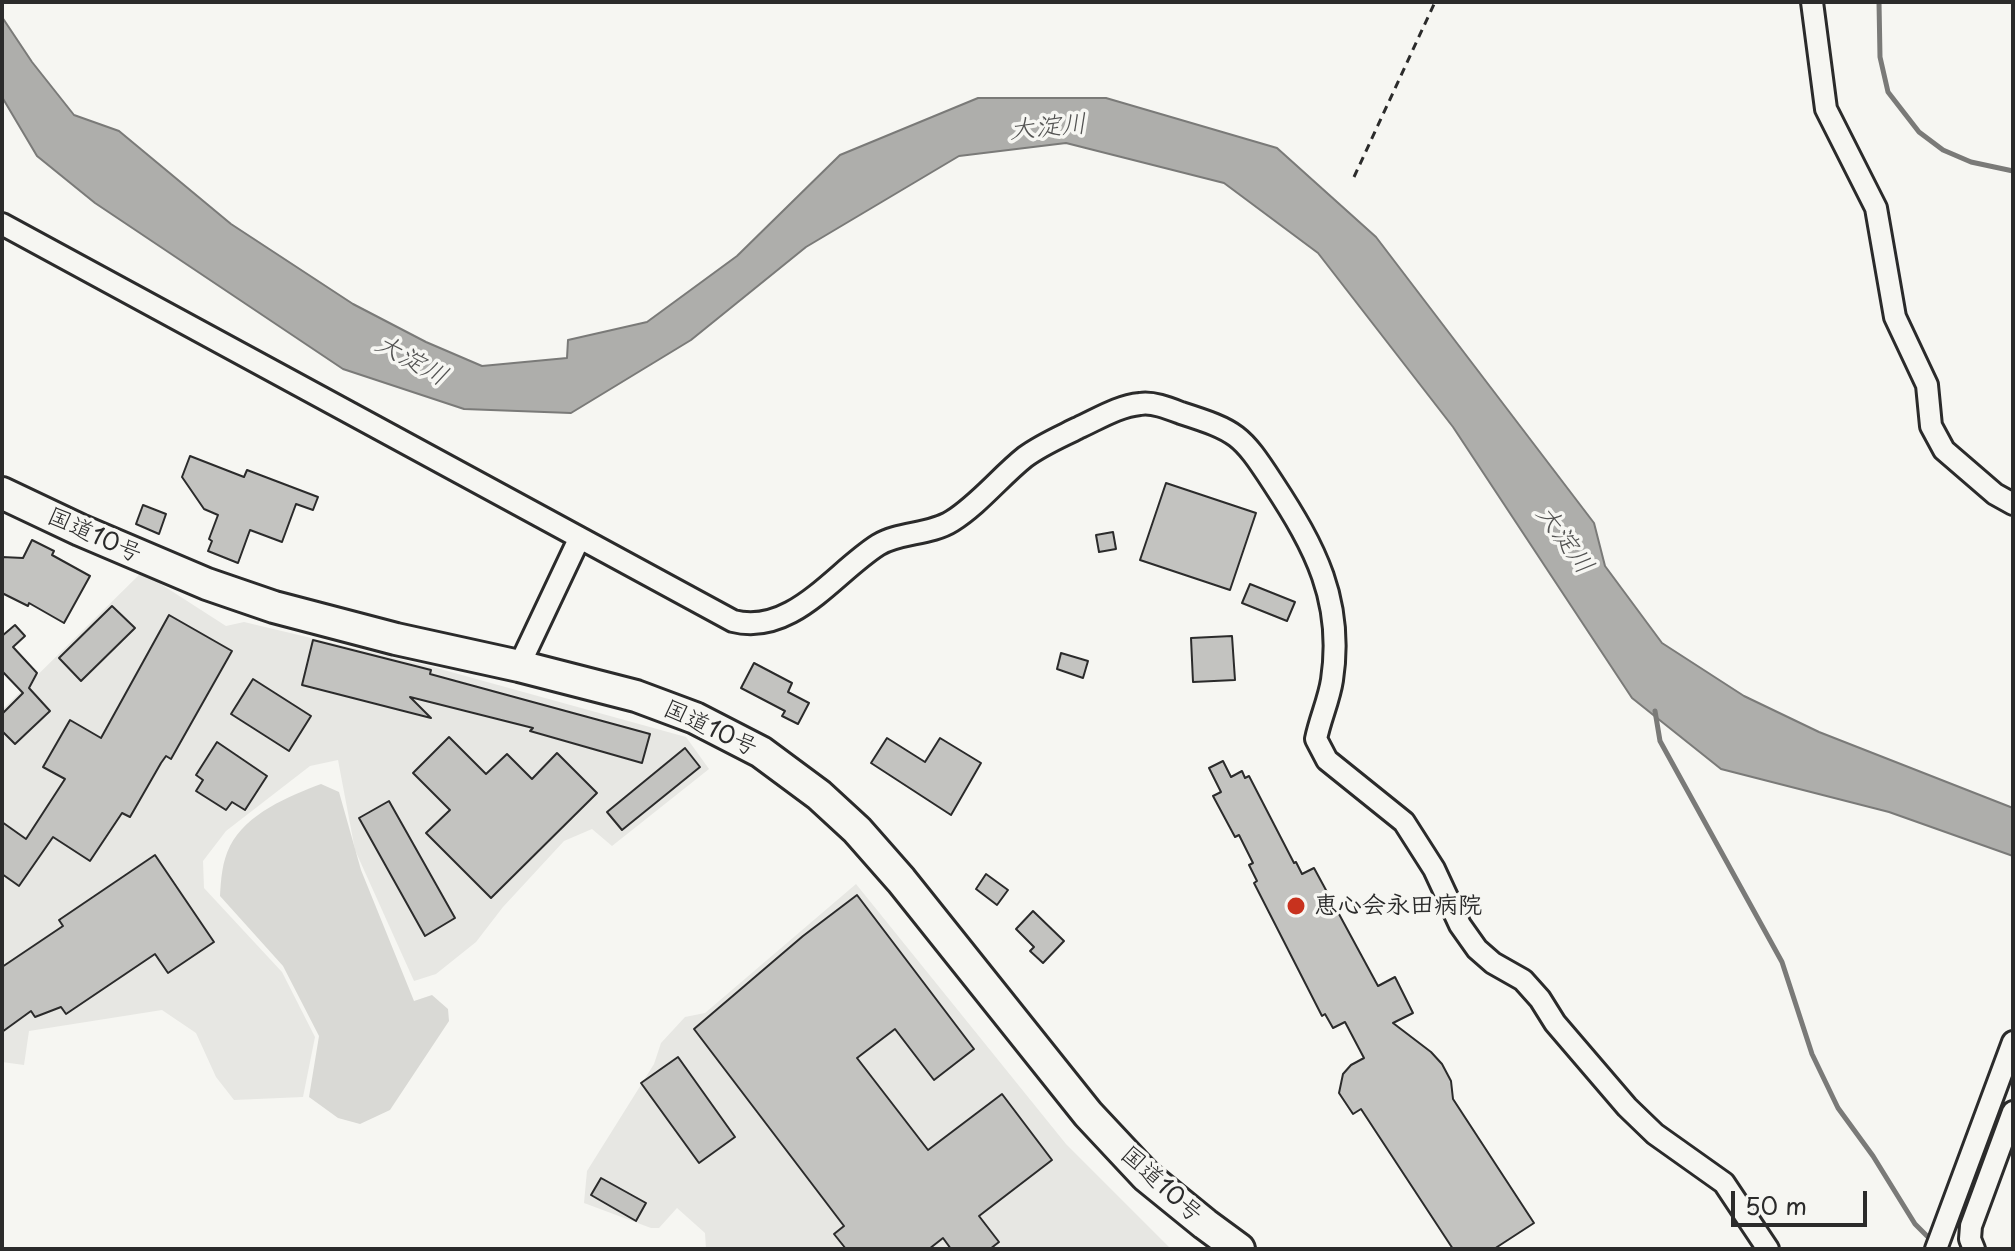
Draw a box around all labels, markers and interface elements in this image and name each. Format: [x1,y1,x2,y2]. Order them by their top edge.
water label: 大淀川 [1008,109,1088,147]
water label: 大淀川 [369,328,453,394]
water label: 大淀川 [1528,499,1600,581]
street label: 国道10号 [42,502,146,570]
street label: 国道10号 [658,695,762,763]
place label: 恵心会永田病院 [1314,892,1482,920]
marker: 恵心会永田病院 [1285,895,1307,917]
street label: 国道10号 [1114,1141,1208,1229]
scale bar [1735,1175,1871,1225]
text: 50 m [1745,1187,1807,1223]

